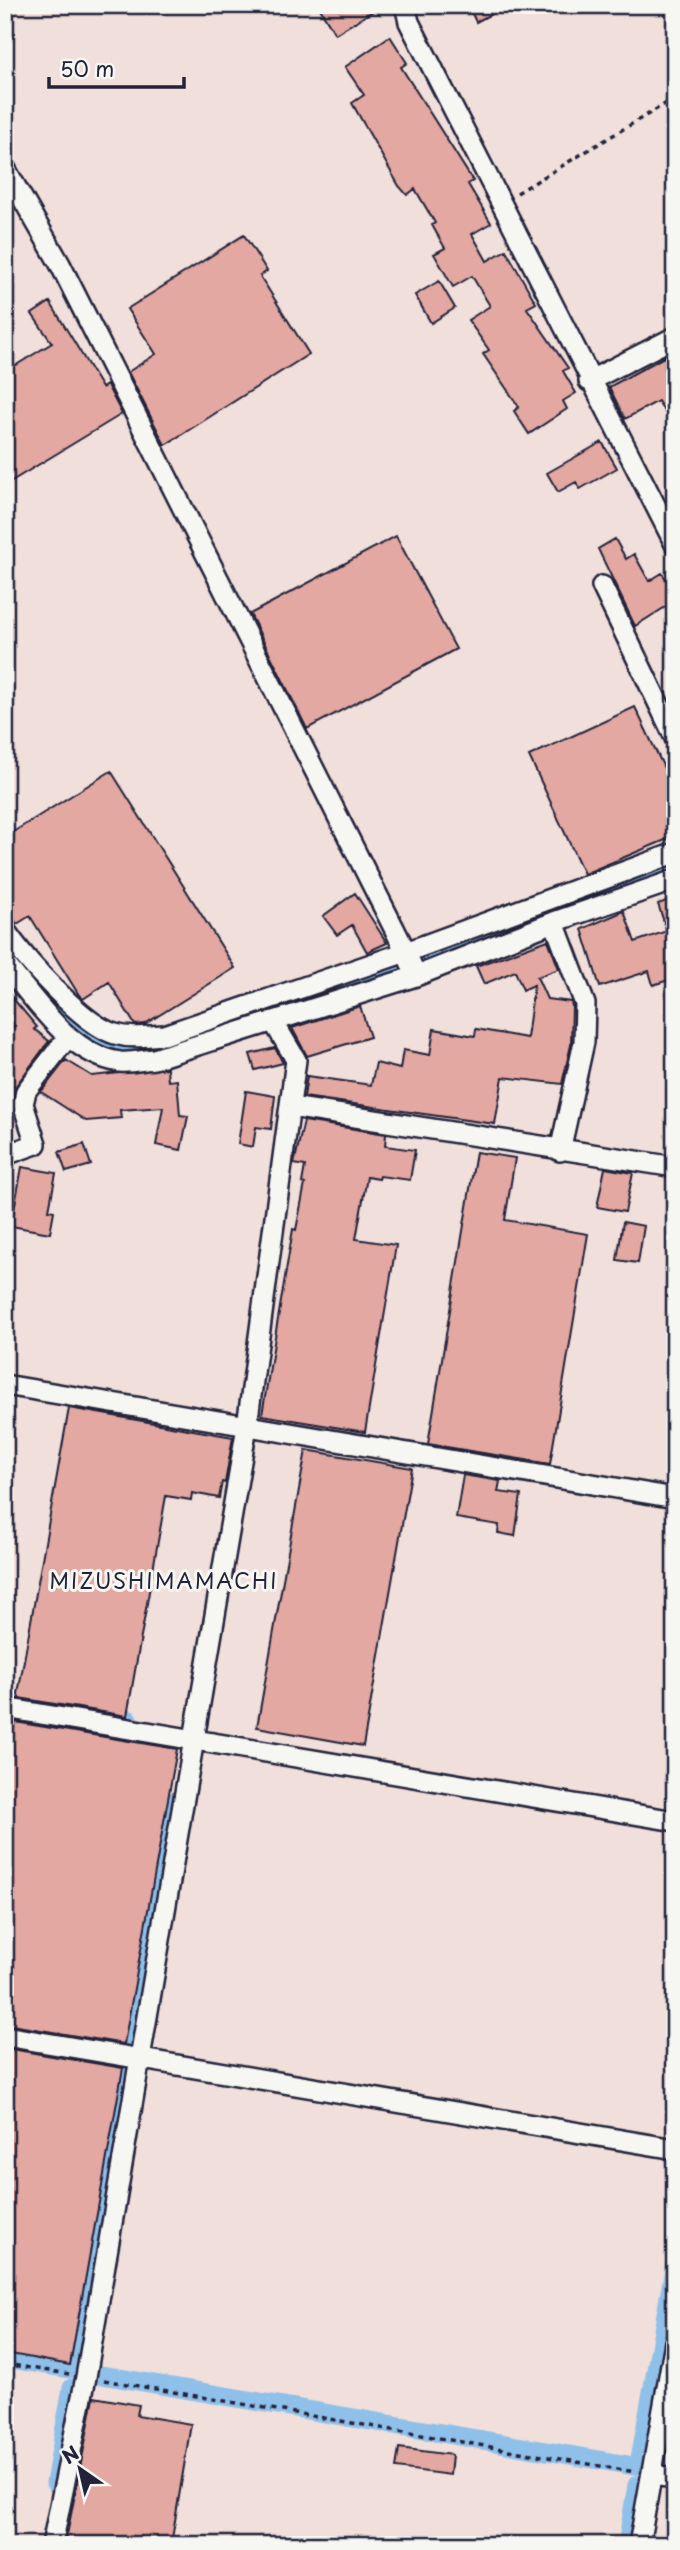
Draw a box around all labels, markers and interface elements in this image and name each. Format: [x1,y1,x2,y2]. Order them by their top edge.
scale bar [49,46,184,90]
text: 50 m [60,52,114,84]
district label: MIZUSHIMAMACHI [49,1564,279,1596]
north arrow [46,2434,116,2504]
text: N [56,2438,84,2470]

